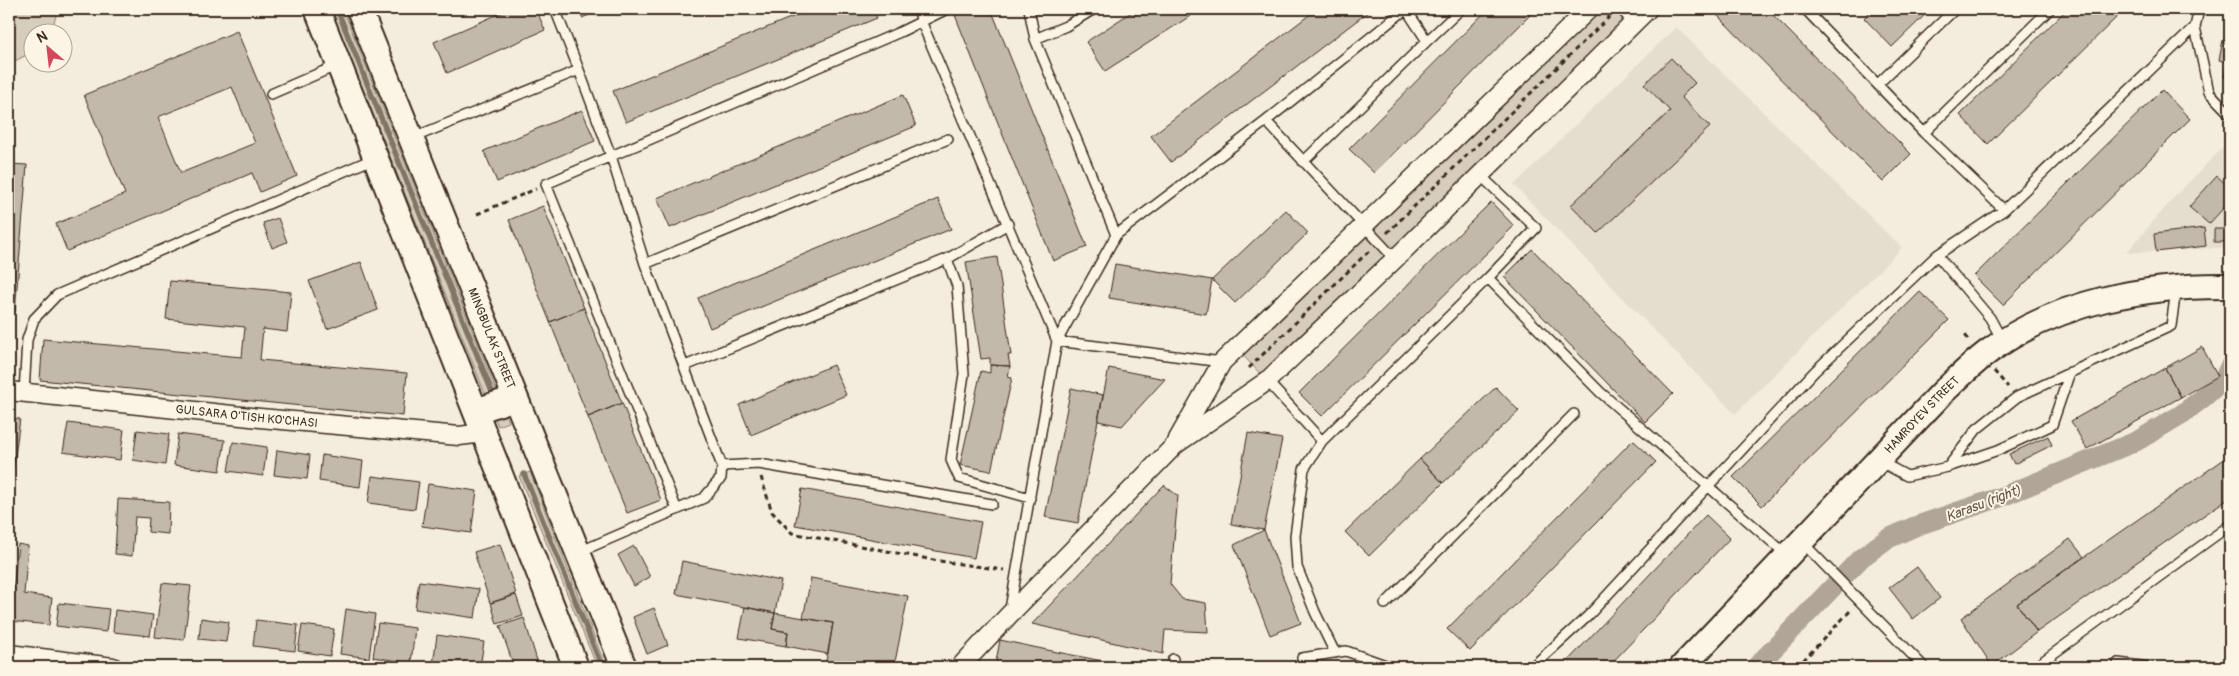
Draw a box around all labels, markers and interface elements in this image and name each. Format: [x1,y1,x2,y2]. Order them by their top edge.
north arrow [22,22,72,72]
text: N [34,27,50,47]
street label: MINGBULAK STREET [464,286,518,391]
street label: HAMROYEV STREET [1882,373,1963,457]
street label: GULSARA O'TISH KO'CHASI [175,402,318,431]
water label: Karasu (right) [1943,481,2023,526]

